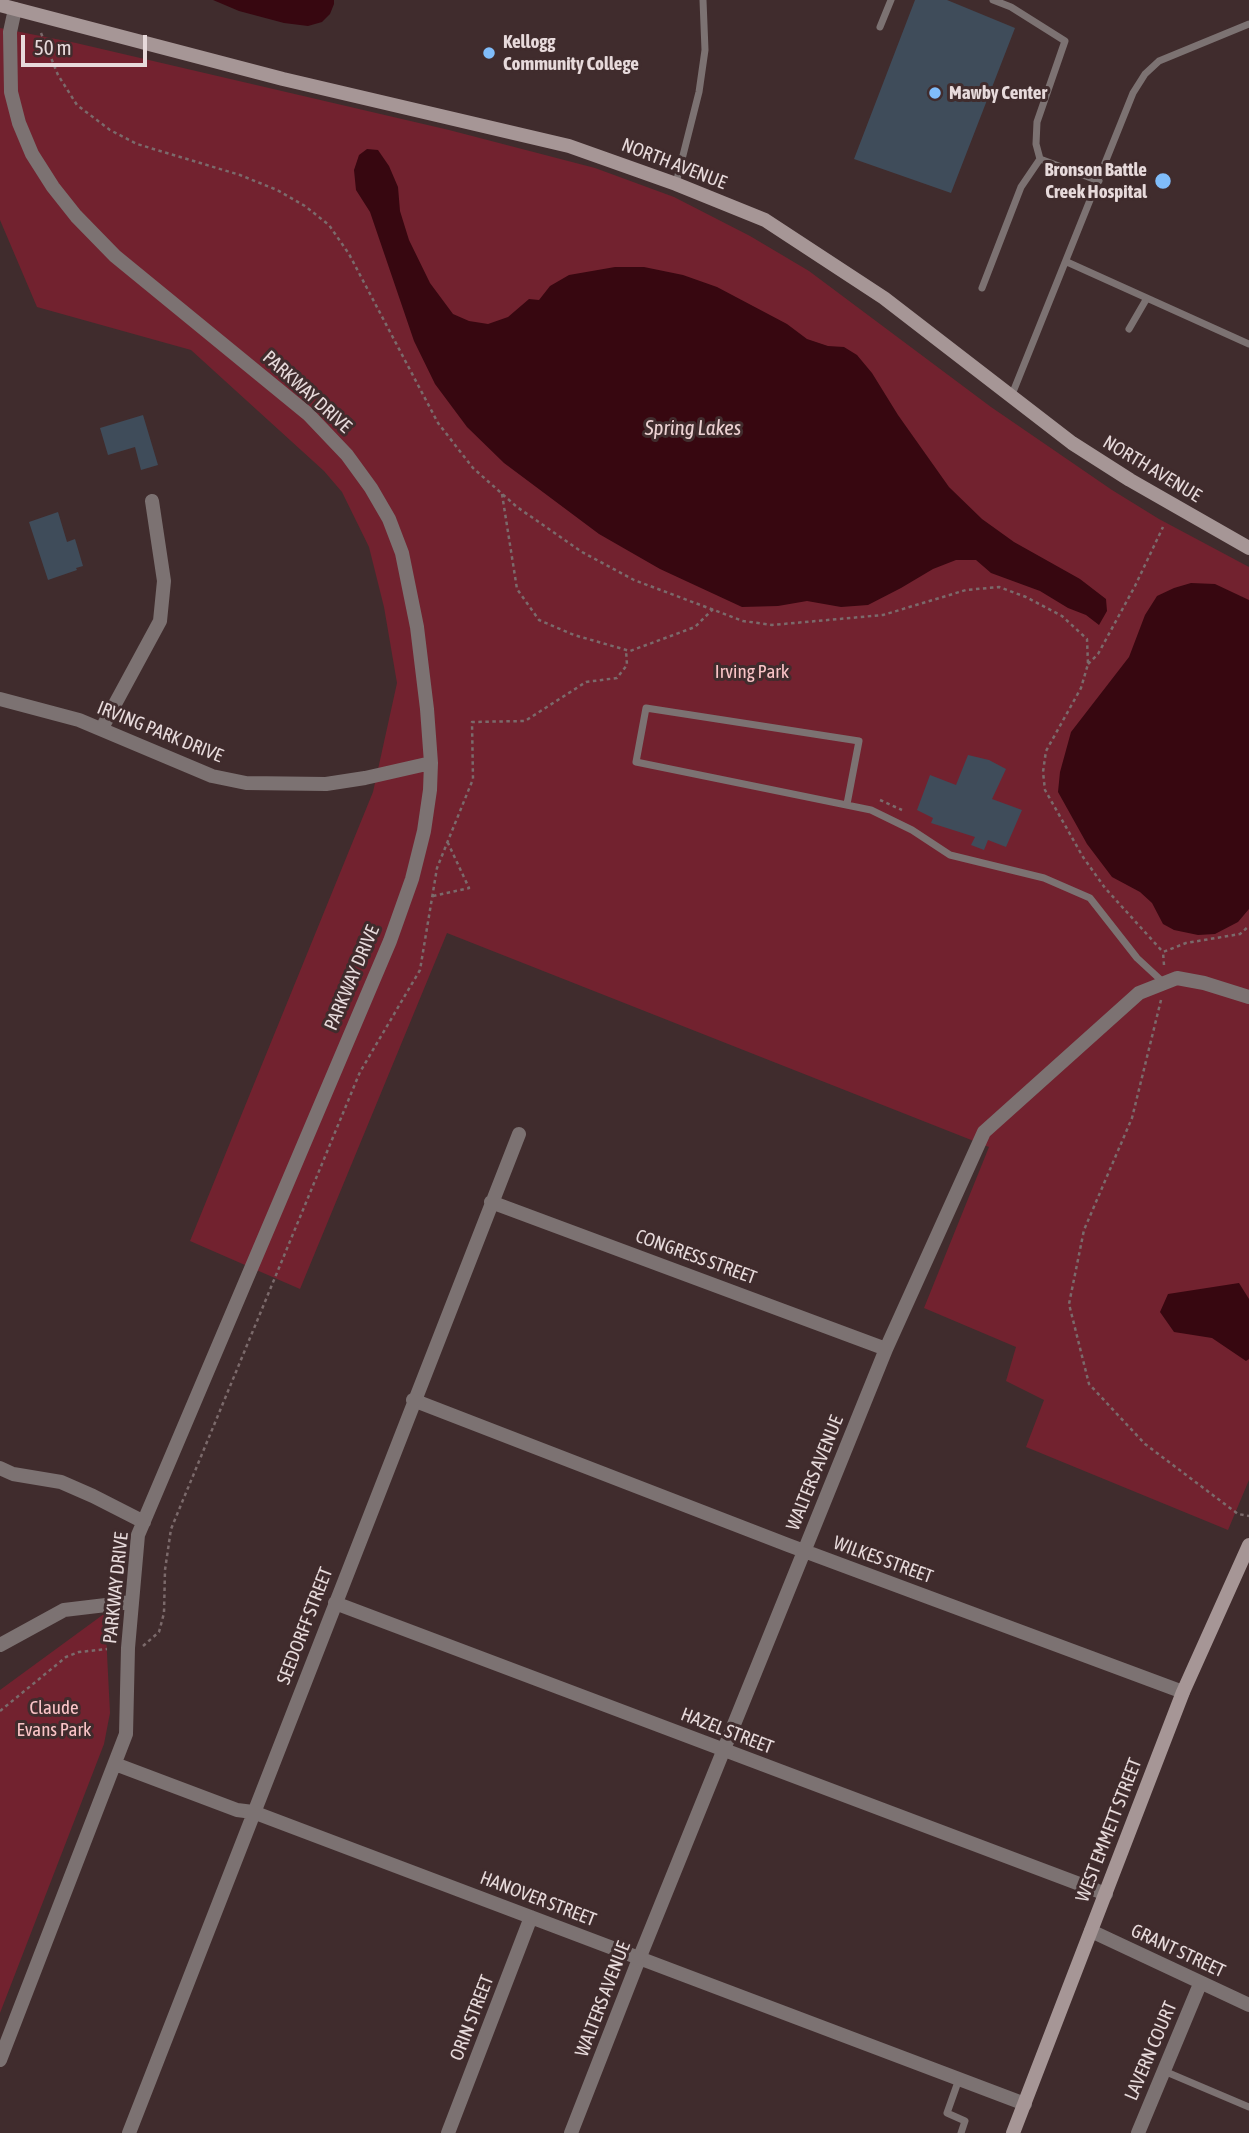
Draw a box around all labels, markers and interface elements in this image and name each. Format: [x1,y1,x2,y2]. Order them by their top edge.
scale bar [24,21,150,65]
place label: Kellogg Community College [503,31,639,75]
text: 50 m [34,35,72,59]
marker: Kellogg Community College [481,45,497,61]
place label: Mawby Center [949,82,1047,104]
marker: Mawby Center [927,85,943,101]
street label: NORTH AVENUE [618,134,730,194]
place label: Bronson Battle Creek Hospital [1045,159,1147,203]
marker: Bronson Battle Creek Hospital [1153,171,1173,191]
street label: PARKWAY DRIVE [258,346,356,438]
water label: Spring Lakes [645,415,741,441]
street label: NORTH AVENUE [1099,431,1205,507]
park label: Irving Park [715,661,789,683]
street label: IRVING PARK DRIVE [94,696,226,768]
street label: PARKWAY DRIVE [320,922,384,1034]
street label: CONGRESS STREET [632,1225,760,1289]
street label: WALTERS AVENUE [782,1412,848,1534]
street label: PARKWAY DRIVE [99,1531,133,1645]
street label: WILKES STREET [830,1531,936,1589]
street label: SEEDORFF STREET [272,1564,338,1688]
park label: Claude Evans Park [17,1697,91,1741]
street label: HAZEL STREET [677,1703,777,1759]
street label: WEST EMMETT STREET [1071,1755,1147,1905]
street label: HANOVER STREET [477,1866,599,1932]
street label: GRANT STREET [1127,1919,1229,1983]
street label: WALTERS AVENUE [571,1938,635,2060]
street label: ORIN STREET [445,1972,499,2064]
street label: LAVERN COURT [1120,1998,1182,2104]

